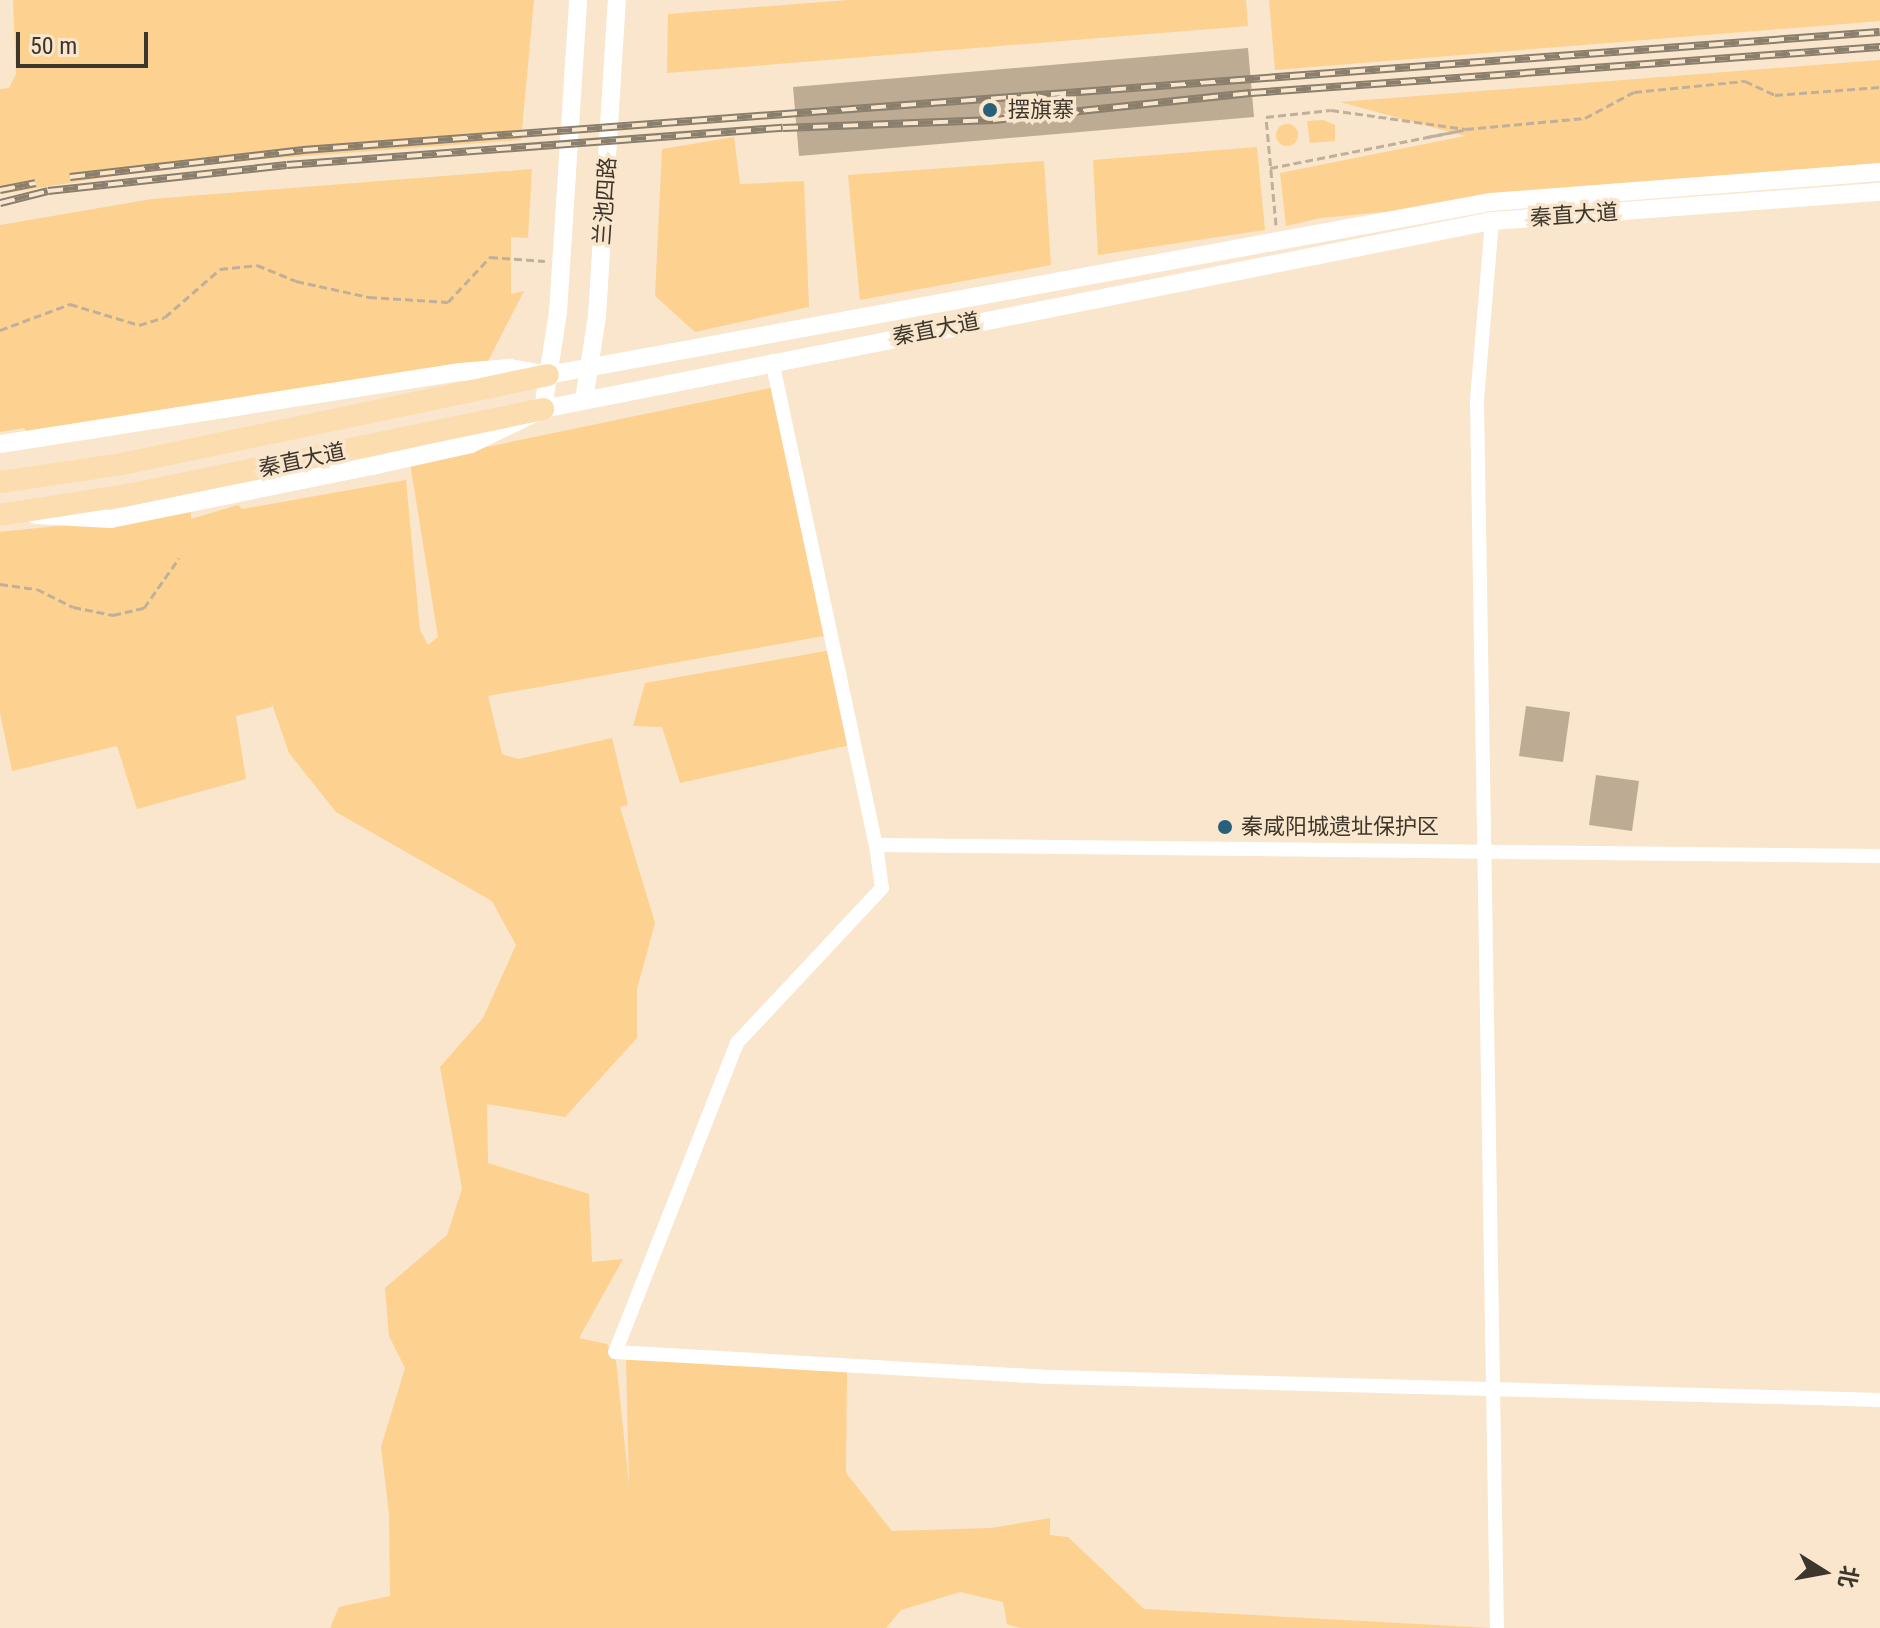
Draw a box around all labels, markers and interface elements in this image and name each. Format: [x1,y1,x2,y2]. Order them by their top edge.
scale bar [20,16,152,66]
text: 50 m [30,32,77,60]
place label: 摆旗寨 [1008,97,1074,123]
marker: 摆旗寨 [979,99,1001,121]
street label: 兰池四路 [589,156,621,246]
street label: 秦直大道 [1529,199,1619,231]
street label: 秦直大道 [890,308,982,350]
street label: 秦直大道 [256,438,348,482]
place label: 秦咸阳城遗址保护区 [1241,814,1439,840]
marker: 秦咸阳城遗址保护区 [1216,818,1234,836]
north arrow [1784,1532,1864,1612]
text: 北 [1834,1563,1862,1590]

